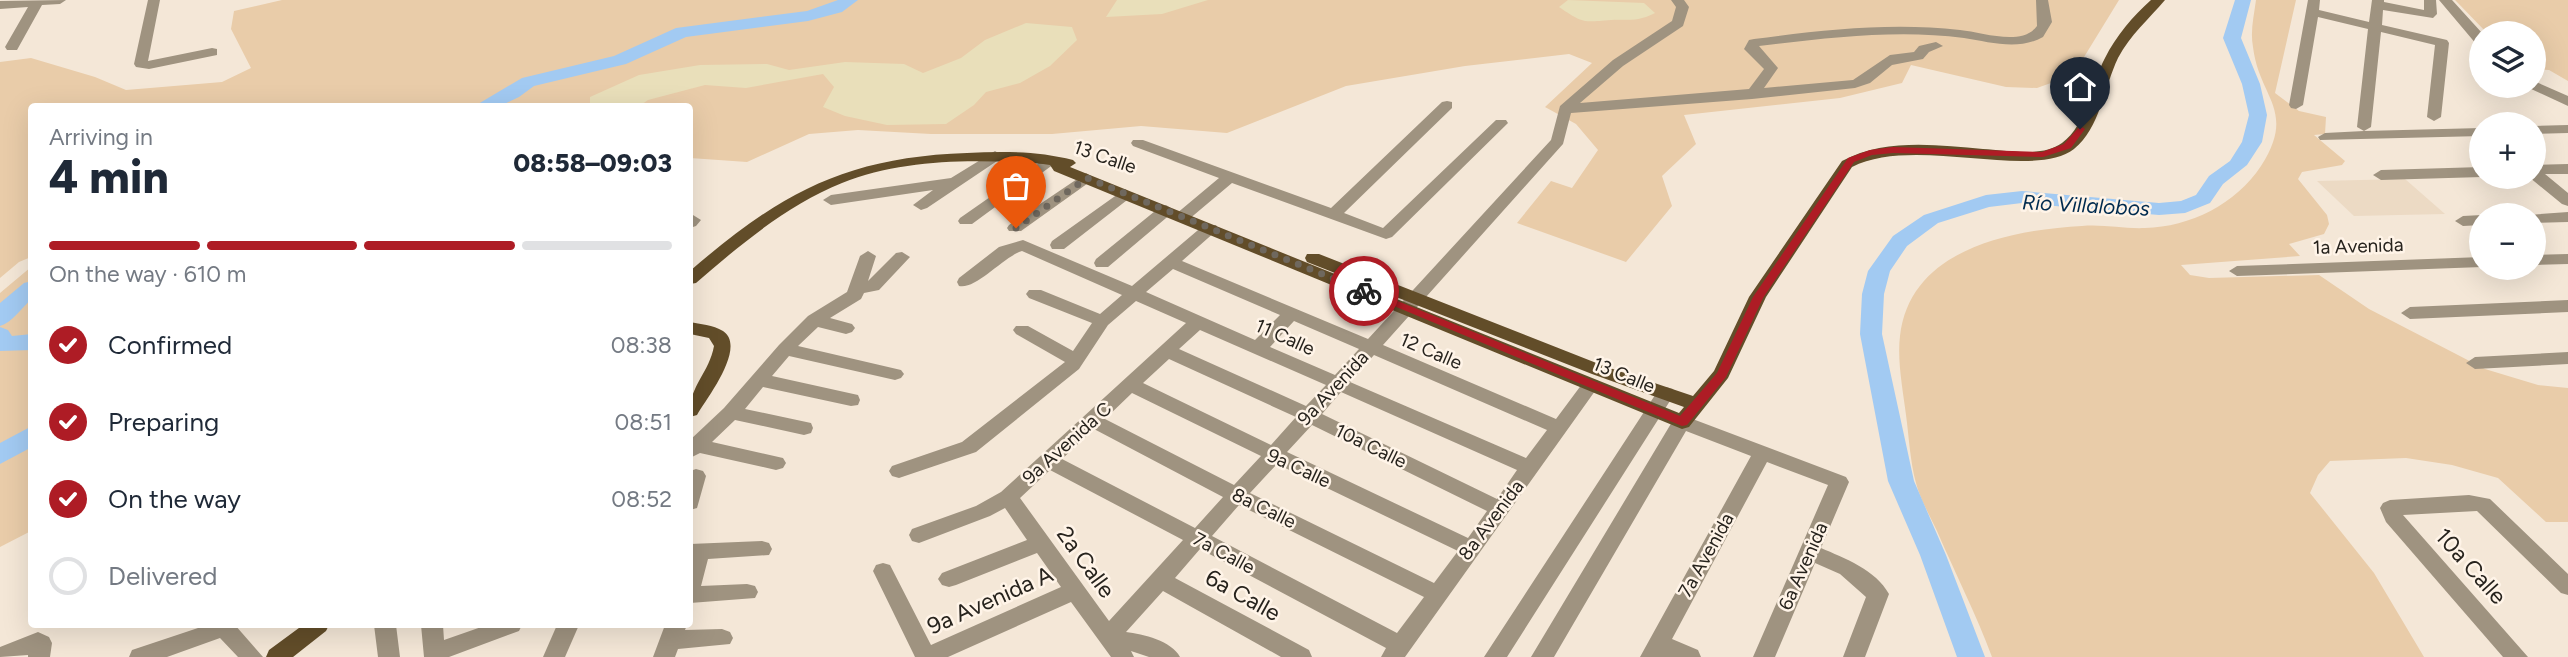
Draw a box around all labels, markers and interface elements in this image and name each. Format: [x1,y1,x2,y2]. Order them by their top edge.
map controls [2469,21,2546,280]
button: layers [2469,21,2546,98]
pin [2050,57,2110,129]
icon: home [2061,68,2099,106]
button: + [2469,112,2546,189]
text: Arriving in [49,123,153,151]
street label: 13 Calle [1071,136,1139,178]
text: 08:58–09:03 [513,147,672,179]
text: 4 min [49,149,169,205]
pin [986,156,1046,228]
icon: bag [997,167,1035,205]
water label: Río Villalobos [2022,189,2151,221]
button: − [2469,203,2546,280]
street label: 1a Avenida [2312,233,2404,259]
courier [1329,256,1399,326]
text: On the way · 610 m [49,260,246,288]
icon: bike [1345,272,1383,310]
street label: 11 Calle [1252,314,1318,360]
icon: check [49,326,87,364]
street label: 12 Calle [1396,328,1466,374]
text: Confirmed [108,329,232,361]
text: 08:38 [611,331,672,359]
street label: 9a Avenida [1293,346,1373,430]
street label: 13 Calle [1590,352,1658,398]
street label: 9a Avenida C [1018,397,1117,489]
icon: check [49,403,87,441]
text: Preparing [108,406,219,438]
text: 08:51 [615,408,672,436]
street label: 10a Calle [1332,419,1410,473]
street label: 9a Calle [1264,443,1334,493]
street label: 8a Avenida [1453,475,1529,565]
icon: check [49,480,87,518]
text: On the way [108,483,241,515]
street label: 8a Calle [1228,483,1300,533]
text: 08:52 [611,485,672,513]
street label: 7a Avenida [1673,509,1739,601]
street label: 6a Avenida [1773,519,1833,613]
street label: 2a Calle [1051,521,1121,603]
street label: 10a Calle [2430,522,2512,610]
street label: 7a Calle [1189,527,1259,579]
text: Delivered [108,560,217,592]
street label: 9a Avenida A [923,560,1058,640]
street label: 6a Calle [1201,563,1285,627]

